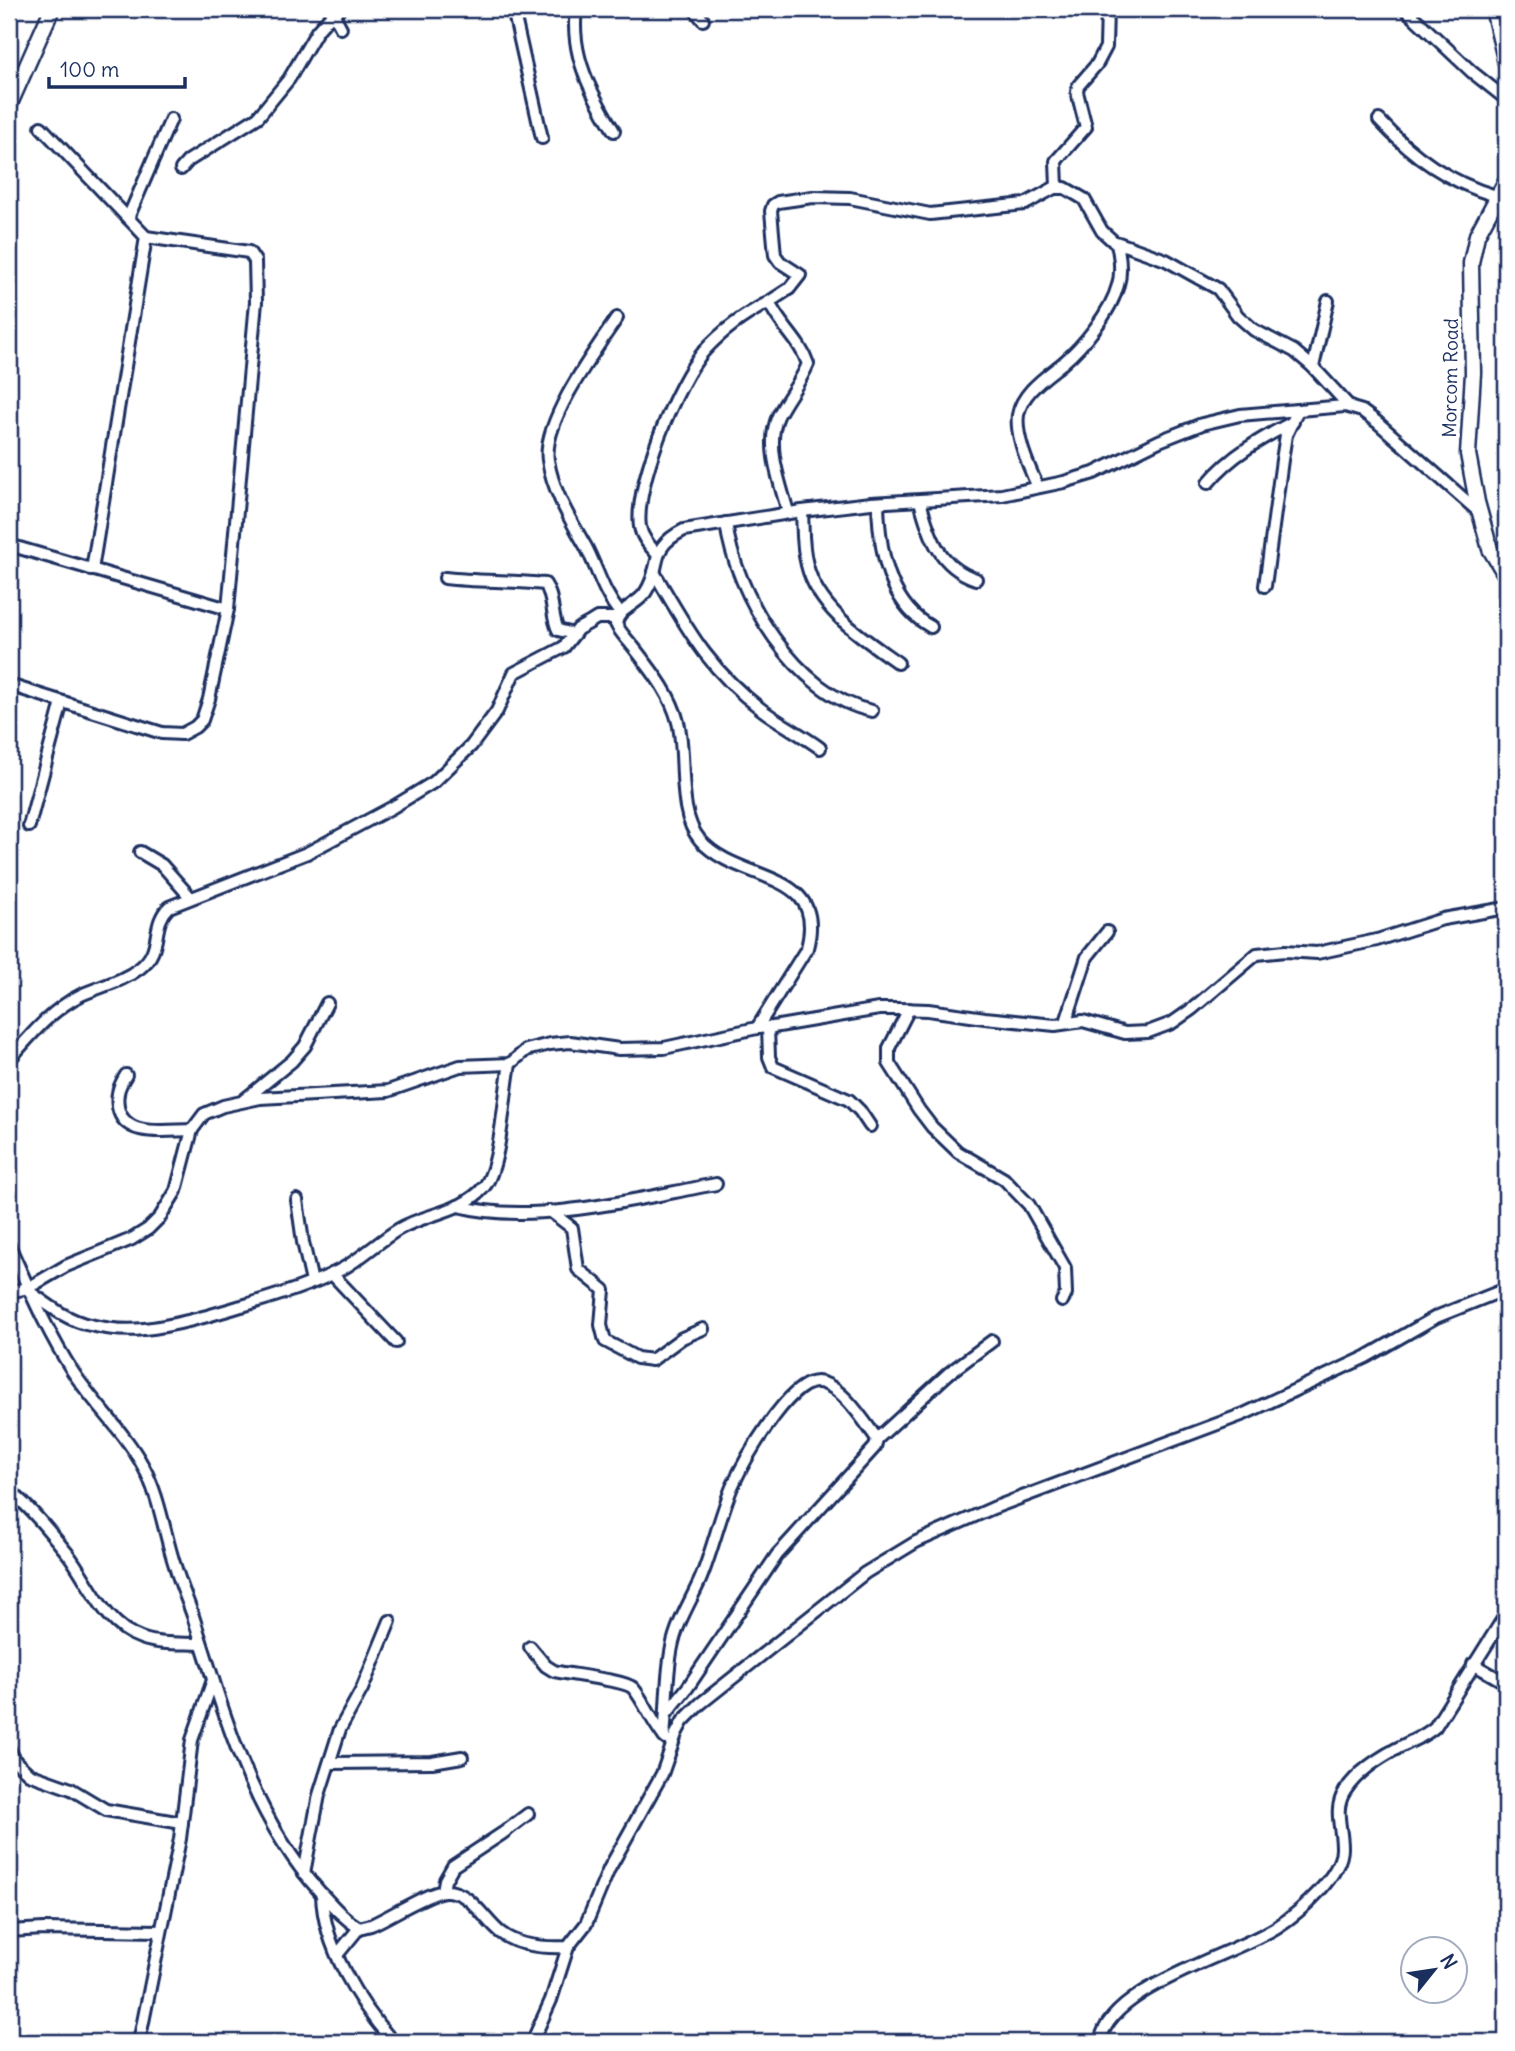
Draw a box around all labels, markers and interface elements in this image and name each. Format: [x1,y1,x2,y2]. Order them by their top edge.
scale bar [49,46,186,90]
text: 100 m [60,56,119,83]
street label: Morcom Road [1437,318,1463,438]
north arrow [1400,1936,1470,2006]
text: N [1435,1950,1462,1973]

